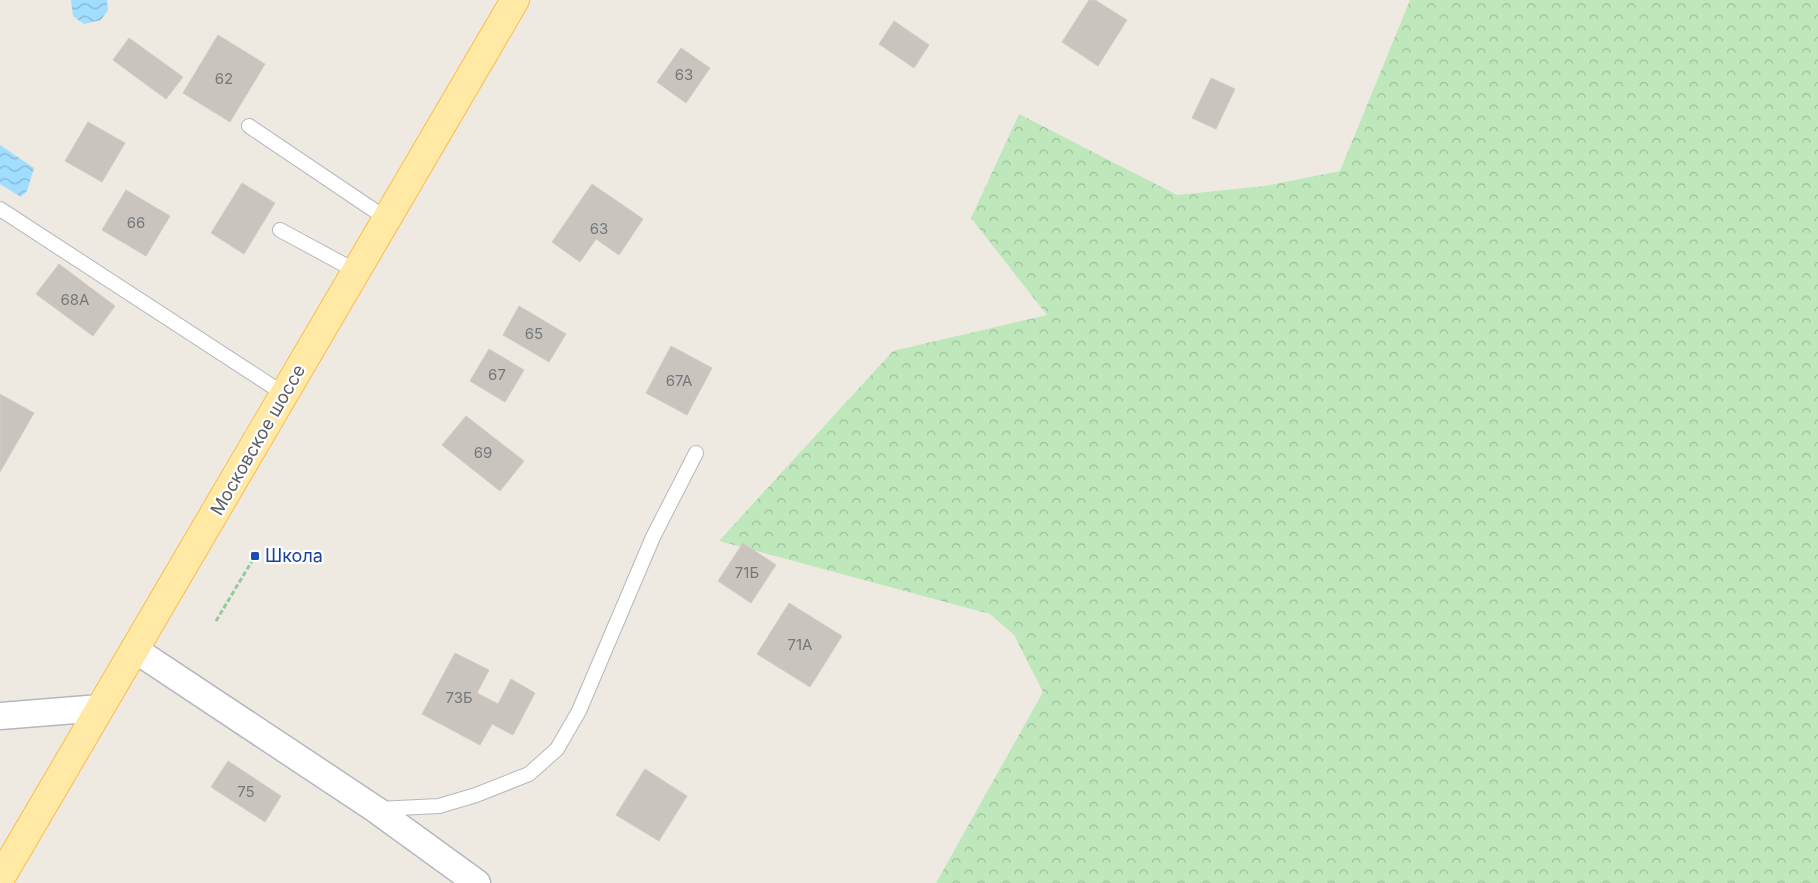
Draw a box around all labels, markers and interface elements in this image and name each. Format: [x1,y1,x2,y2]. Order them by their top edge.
house number: 63 [675,65,693,84]
house number: 62 [215,69,233,88]
house number: 66 [127,213,145,232]
house number: 63 [590,219,608,238]
house number: 68А [61,290,89,309]
house number: 65 [525,324,543,343]
street label: Московское шоссе [206,361,309,519]
house number: 67 [488,365,506,384]
house number: 67А [666,371,692,390]
house number: 69 [474,443,492,462]
place label: Школа [265,545,323,566]
marker: Школа [249,550,261,562]
house number: 71Б [735,563,759,582]
house number: 71А [788,635,812,654]
house number: 73Б [445,688,473,707]
house number: 75 [237,782,255,801]

